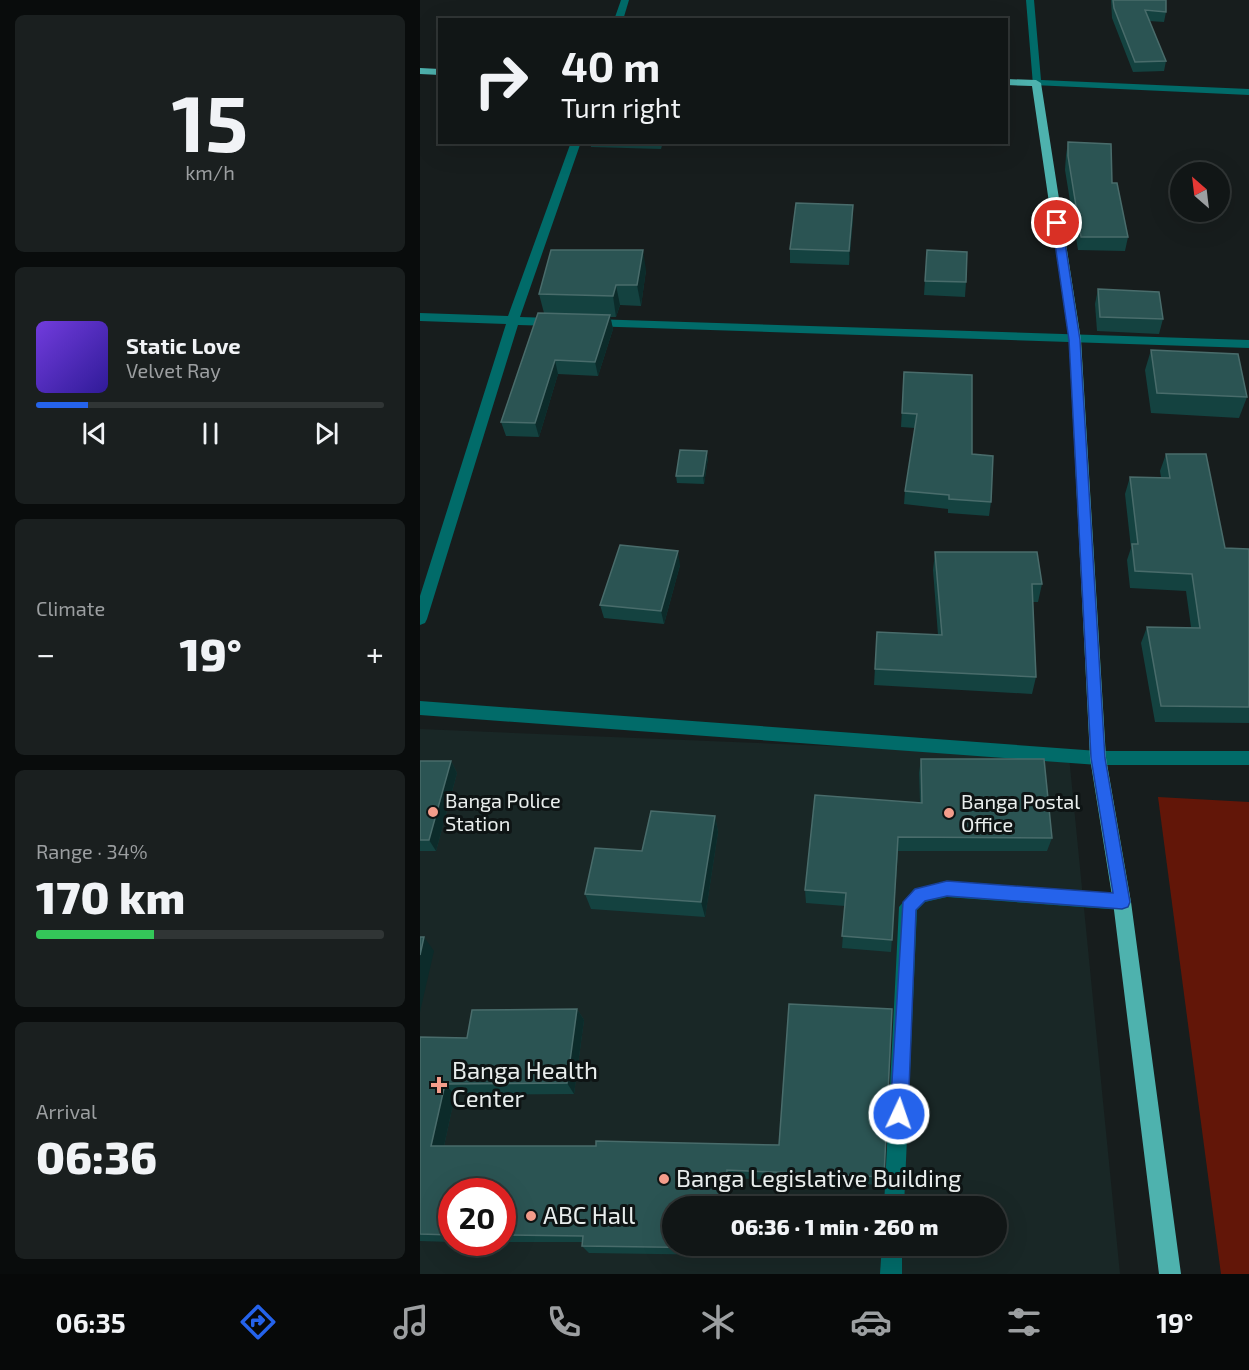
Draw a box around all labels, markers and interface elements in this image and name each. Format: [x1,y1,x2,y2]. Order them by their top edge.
text: 40 m [561,40,660,90]
icon: right [462,42,540,120]
text: 15 [172,74,248,168]
text: Turn right [561,91,681,123]
text: km/h [185,160,235,184]
north arrow [1170,162,1230,222]
map controls [1170,162,1230,222]
pin [1031,197,1082,248]
icon: arrive [1040,206,1073,239]
text: Static Love [126,332,241,358]
text: Velvet Ray [126,358,221,382]
icon: previous [78,417,111,450]
icon: pause [194,417,227,450]
icon: next [310,417,343,450]
text: Climate [36,596,105,620]
text: 19° [179,626,242,680]
text: − [36,633,55,673]
text: + [366,633,384,673]
place label: Banga Police Station [445,788,561,835]
place label: Banga Postal Office [961,789,1080,836]
marker: Banga Police Station [426,805,440,819]
marker: Banga Postal Office [942,806,956,820]
text: Range · 34% [36,839,148,863]
text: 170 km [36,869,185,923]
place label: Banga Health Center [452,1055,598,1112]
marker: Banga Health Center [430,1076,448,1094]
position arrow [867,1082,931,1146]
text: Arrival [36,1099,97,1123]
text: 06:36 [36,1129,157,1183]
place label: Banga Legislative Building [676,1163,961,1192]
marker: Banga Legislative Building [657,1172,671,1186]
speed limit sign: 20 [438,1178,516,1256]
place label: ABC Hall [543,1200,635,1229]
marker: ABC Hall [524,1209,538,1223]
text: 06:36 · 1 min · 260 m [731,1213,938,1239]
icon: directions [237,1301,279,1343]
icon: music [390,1301,432,1343]
icon: phone [543,1301,585,1343]
icon: climate [697,1301,739,1343]
icon: car [850,1301,892,1343]
icon: filters [1003,1301,1045,1343]
text: 06:35 [56,1306,126,1338]
text: 19° [1156,1306,1193,1338]

